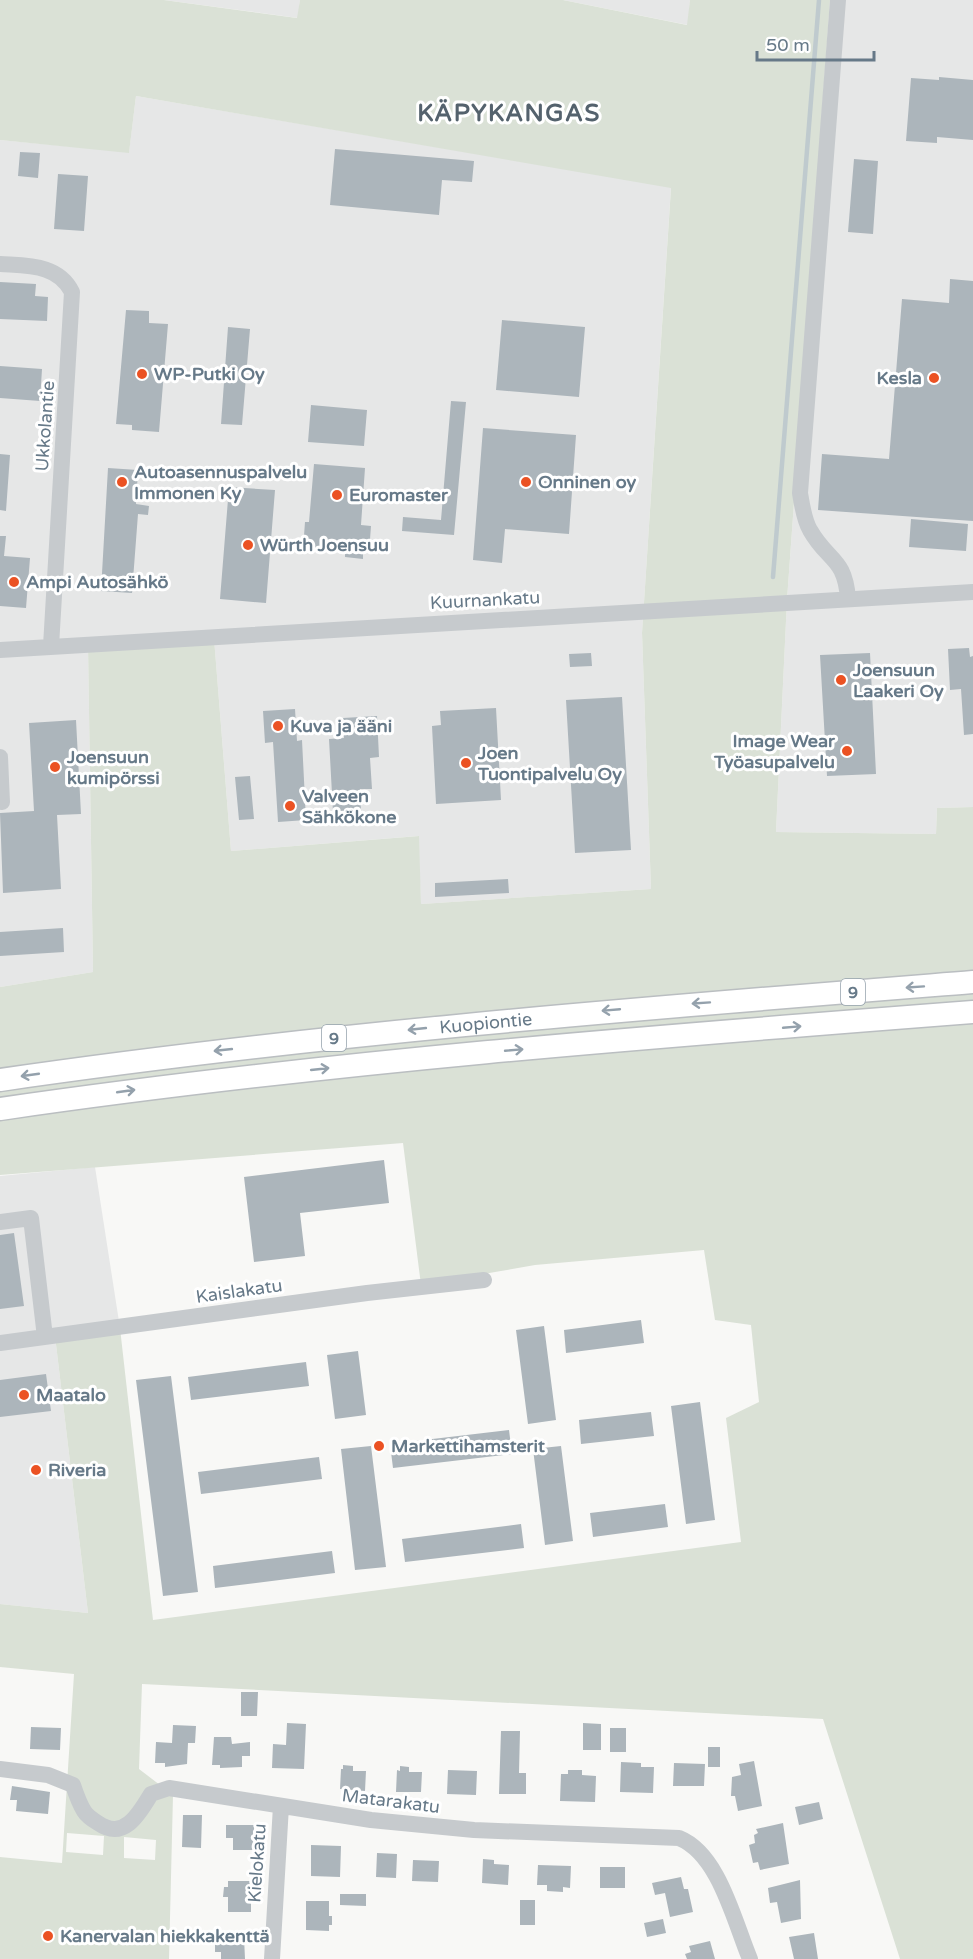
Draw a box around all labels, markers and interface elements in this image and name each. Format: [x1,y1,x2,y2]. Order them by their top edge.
scale bar [757,24,874,62]
text: 50 m [766,34,810,56]
district label: KÄPYKANGAS [417,99,601,128]
place label: WP-Putki Oy [154,363,265,385]
marker: WP-Putki Oy [135,367,149,381]
place label: Kesla [877,367,922,389]
marker: Kesla [927,371,941,385]
street label: Ukkolantie [31,380,59,472]
place label: Autoasennuspalvelu Immonen Ky [134,461,307,504]
place label: Onninen oy [538,471,636,493]
marker: Autoasennuspalvelu Immonen Ky [115,475,129,489]
marker: Onninen oy [519,475,533,489]
place label: Euromaster [349,484,449,506]
marker: Euromaster [330,488,344,502]
place label: Würth Joensuu [260,534,389,556]
marker: Würth Joensuu [241,538,255,552]
place label: Ampi Autosähkö [26,571,169,593]
marker: Ampi Autosähkö [7,575,21,589]
street label: Kuurnankatu [429,586,541,614]
place label: Joensuun Laakeri Oy [852,659,944,702]
marker: Joensuun Laakeri Oy [834,673,848,687]
place label: Kuva ja ääni [290,715,392,737]
marker: Kuva ja ääni [271,719,285,733]
place label: Image Wear Työasupalvelu [713,730,836,773]
place label: Joen Tuontipalvelu Oy [477,742,622,785]
marker: Image Wear Työasupalvelu [840,744,854,758]
place label: Joensuun kumipörssi [66,746,160,789]
marker: Joen Tuontipalvelu Oy [459,756,473,770]
marker: Joensuun kumipörssi [48,760,62,774]
place label: Valveen Sähkökone [302,785,397,828]
marker: Valveen Sähkökone [283,799,297,813]
road number: 9 [841,979,865,1005]
one-way arrow [905,982,925,993]
one-way arrow [692,998,712,1009]
one-way arrow [602,1005,622,1016]
street label: Kuopiontie [438,1008,533,1039]
one-way arrow [782,1021,802,1032]
one-way arrow [408,1023,427,1034]
road number: 9 [322,1025,346,1051]
one-way arrow [504,1044,524,1055]
one-way arrow [214,1045,234,1056]
one-way arrow [310,1063,330,1074]
one-way arrow [20,1070,40,1081]
one-way arrow [116,1085,136,1096]
street label: Kaislakatu [194,1274,284,1308]
place label: Maatalo [36,1384,106,1406]
marker: Maatalo [17,1388,31,1402]
place label: Markettihamsterit [391,1435,545,1457]
marker: Markettihamsterit [372,1439,386,1453]
place label: Riveria [48,1459,106,1481]
marker: Riveria [29,1463,43,1477]
street label: Matarakatu [341,1784,441,1818]
street label: Kielokatu [243,1823,271,1903]
place label: Kanervalan hiekkakenttä [60,1925,270,1947]
marker: Kanervalan hiekkakenttä [41,1929,55,1943]

